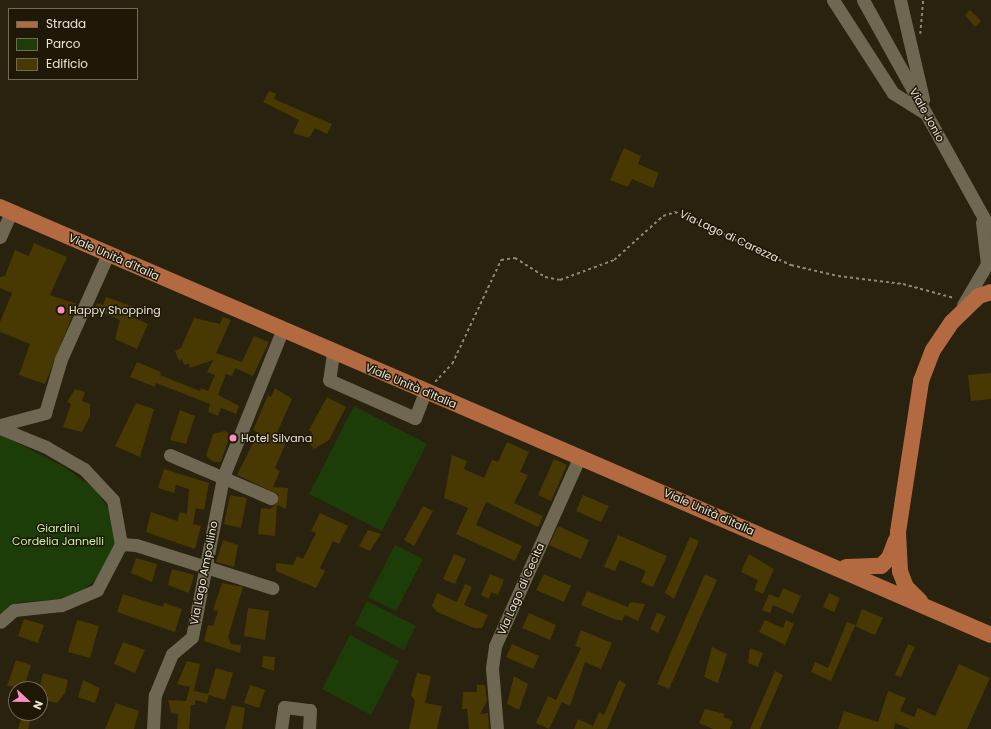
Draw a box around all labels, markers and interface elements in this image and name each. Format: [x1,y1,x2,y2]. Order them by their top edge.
legend [8,8,138,80]
text: Strada [46,15,86,32]
text: Parco [46,35,81,52]
text: Edificio [46,55,88,72]
street label: Viale Jonio [907,86,947,144]
street label: Via Lago di Carezza [678,207,780,265]
street label: Viale Unità d'Italia [67,231,161,283]
place label: Happy Shopping [69,303,161,317]
marker: Happy Shopping [56,305,66,315]
street label: Viale Unità d'Italia [363,361,459,411]
place label: Hotel Silvana [241,431,312,445]
marker: Hotel Silvana [228,433,238,443]
street label: Viale Unità d'Italia [662,486,756,538]
street label: Via Lago Ampollino [187,520,221,626]
park label: Giardini Cordelia Jannelli [12,522,104,548]
street label: Via Lago di Cecita [495,541,547,637]
north arrow [8,681,48,721]
text: N [29,698,47,712]

